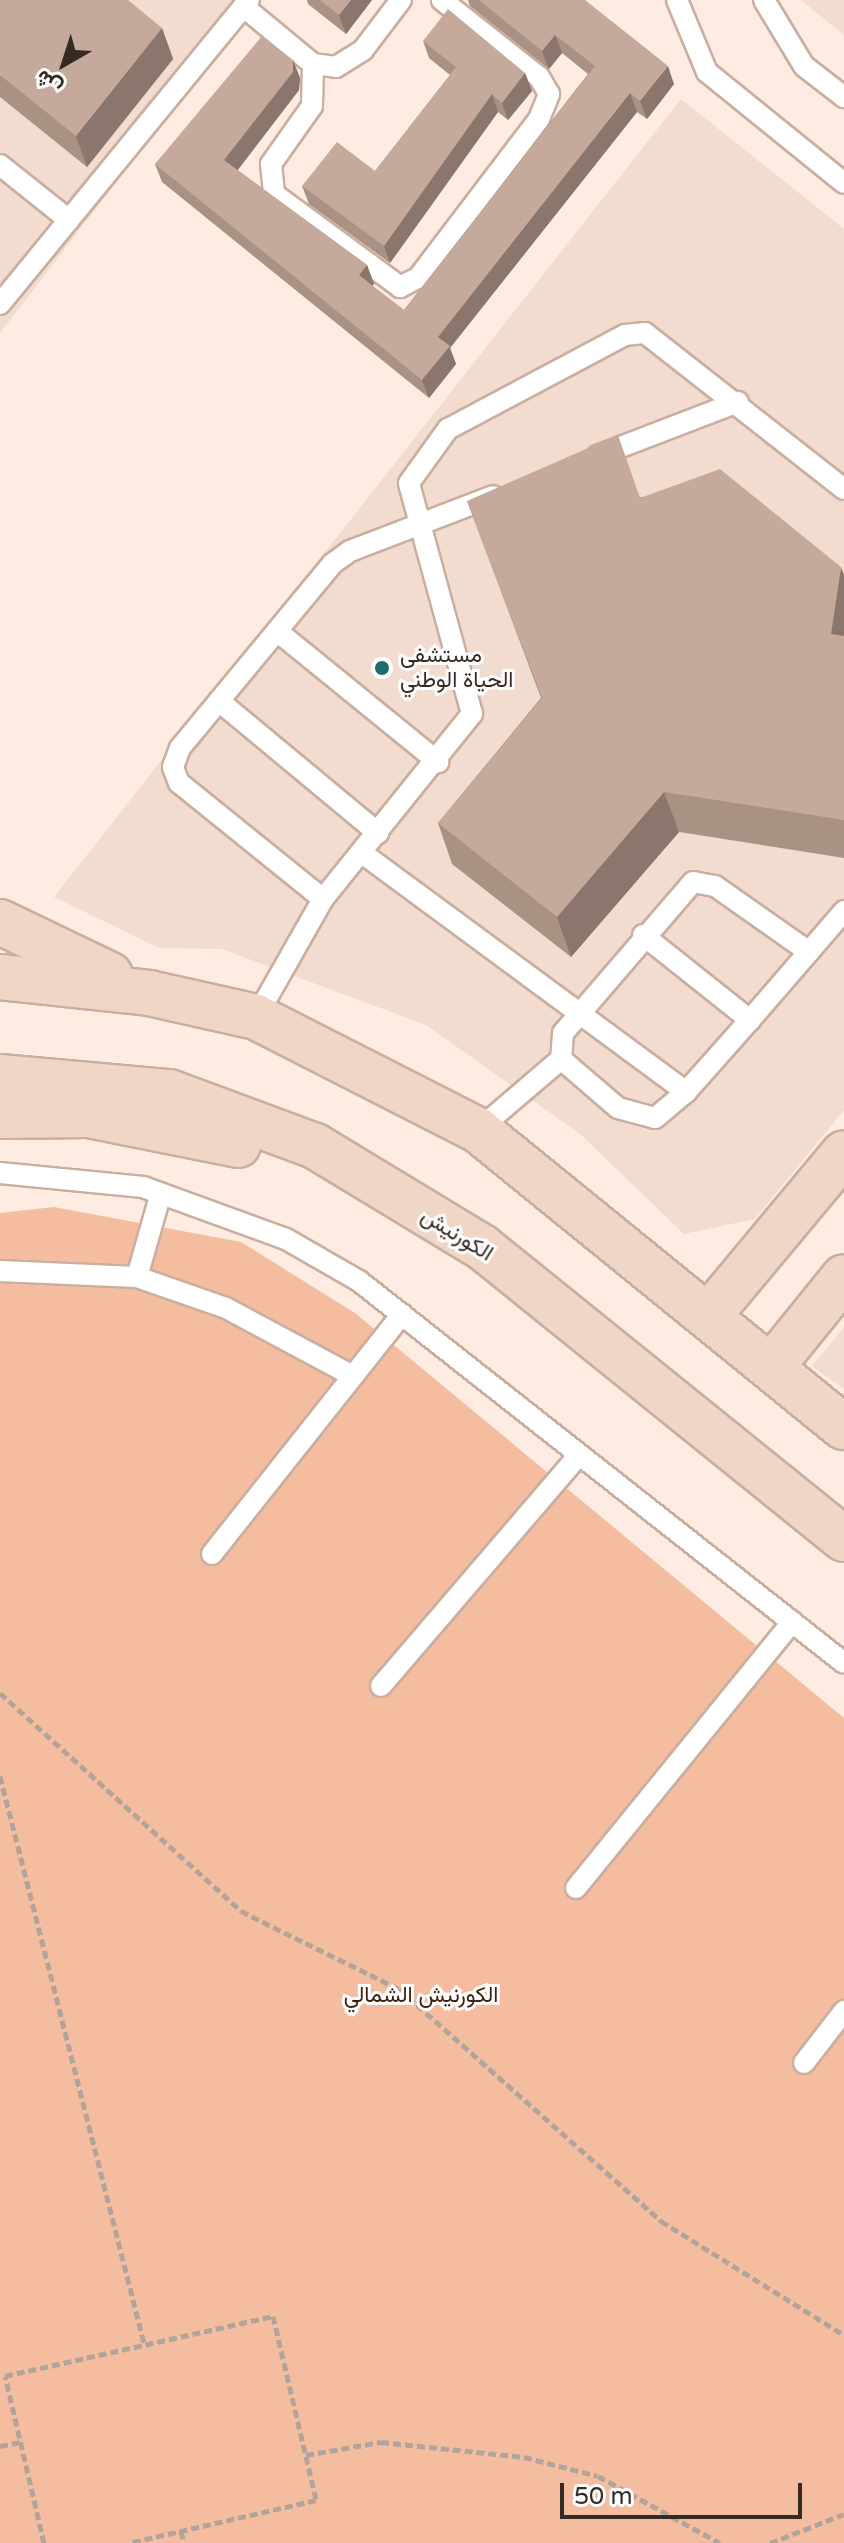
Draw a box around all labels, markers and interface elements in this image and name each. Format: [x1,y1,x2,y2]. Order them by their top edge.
north arrow [24,24,104,104]
text: ش [30,64,67,101]
place label: مستشفى الحياة الوطني [400,642,513,694]
marker: مستشفى الحياة الوطني [371,657,393,679]
street label: الكورنيش [416,1203,498,1267]
park label: الكورنيش الشمالي [344,1983,498,2009]
scale bar [564,2467,806,2517]
text: 50 m [574,2482,632,2511]

